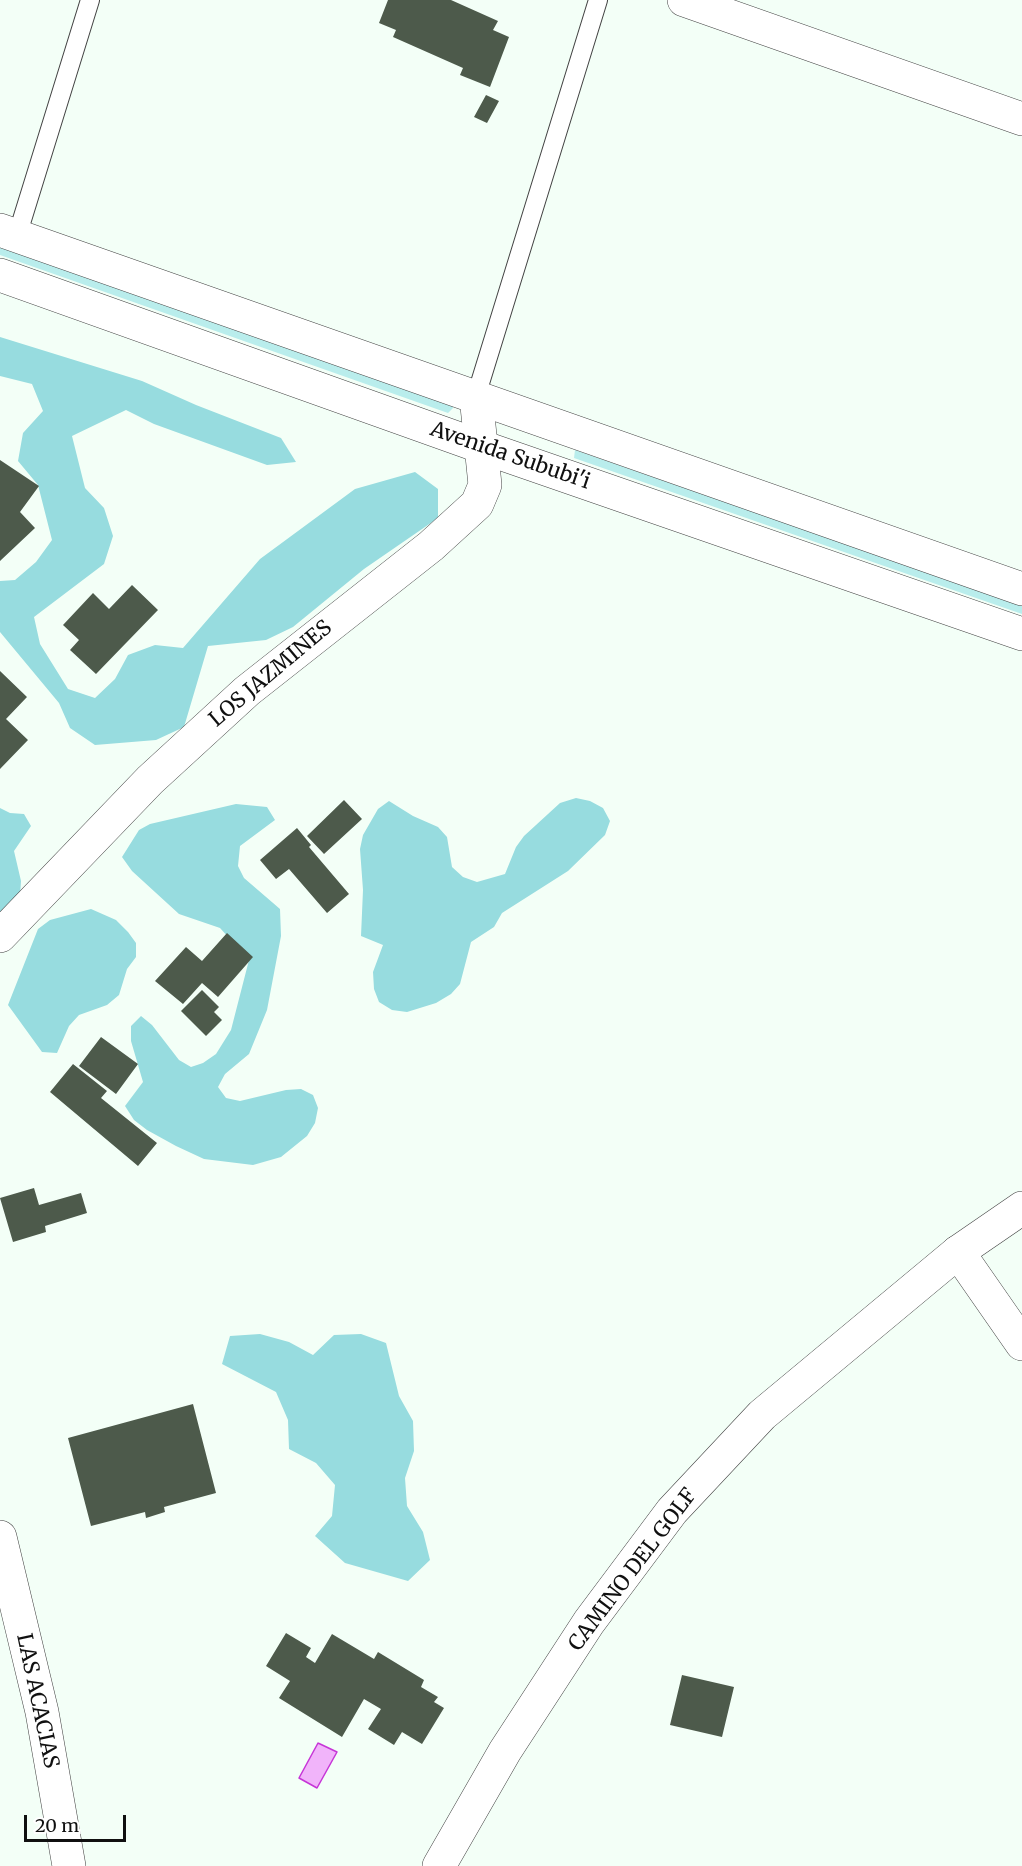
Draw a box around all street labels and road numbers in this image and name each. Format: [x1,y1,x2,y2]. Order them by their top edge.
street label: Avenida Sububi'i [427,417,593,495]
street label: LOS JAZMINES [205,615,337,733]
street label: CAMINO DEL GOLF [564,1484,702,1656]
street label: LAS ACACIAS [10,1631,64,1771]

